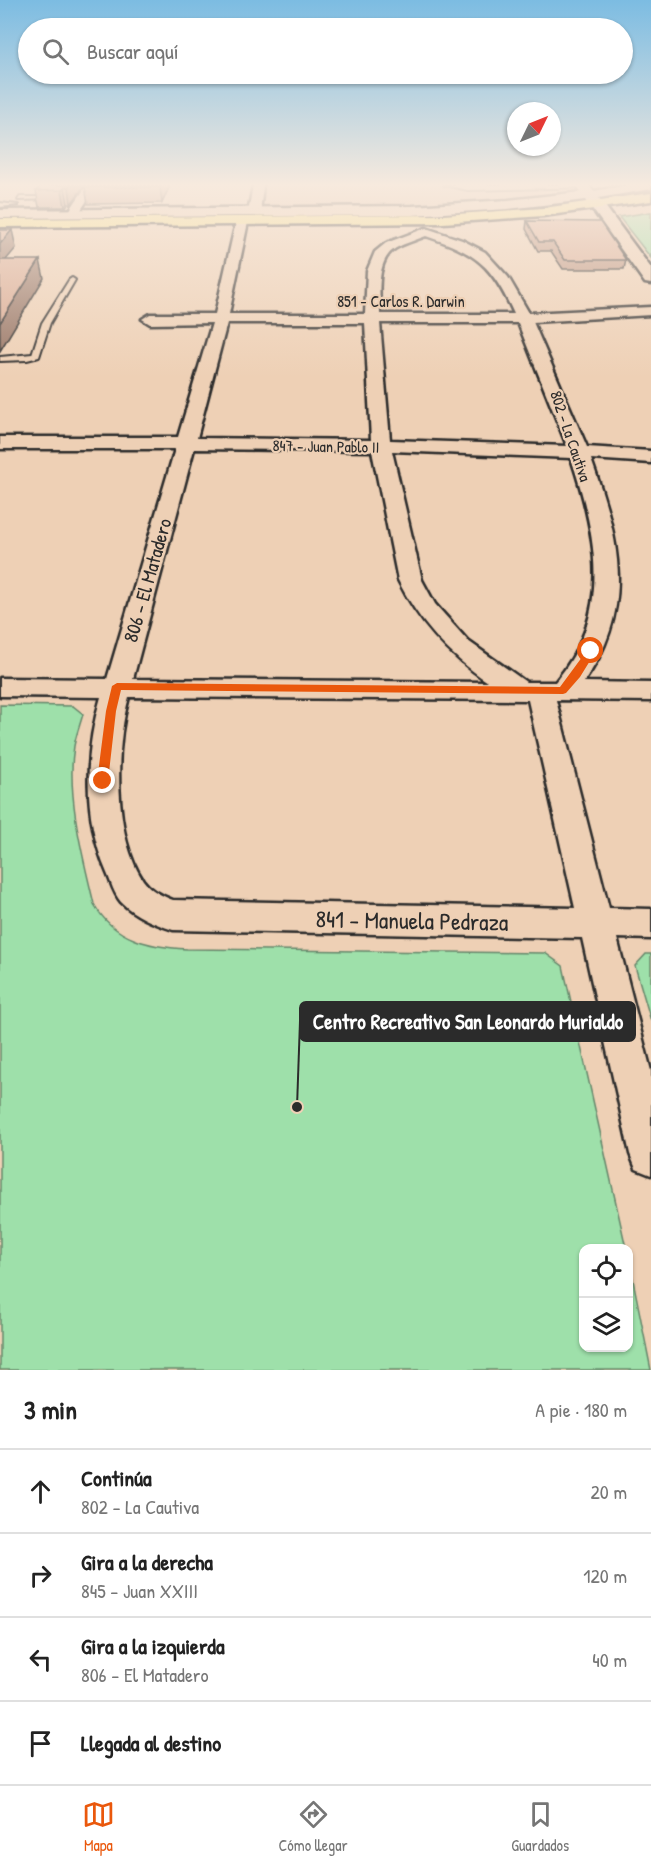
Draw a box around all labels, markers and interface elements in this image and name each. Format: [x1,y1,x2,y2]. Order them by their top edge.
search box [18,18,633,84]
icon: search [39,35,72,68]
text: Buscar aquí [87,36,179,66]
north arrow [507,102,561,156]
street label: 851 - Carlos R. Darwin [337,290,465,312]
street label: 802 - La Cautiva [545,388,597,484]
street label: 847 - Juan Pablo II [272,434,380,458]
street label: 806 - El Matadero [116,515,178,645]
route start [577,637,603,663]
route end [89,767,115,793]
street label: 841 - Manuela Pedraza [315,902,509,938]
callout: Centro Recreativo San Leonardo Murialdo [300,1002,635,1041]
text: Centro Recreativo San Leonardo Murialdo [313,1007,624,1036]
map controls [579,1244,633,1352]
button: locate [579,1244,633,1298]
button: layers [579,1298,633,1352]
text: 3 min [24,1392,77,1427]
text: A pie · 180 m [535,1396,627,1423]
text: Continúa [81,1463,152,1493]
icon: ahead [24,1475,57,1508]
text: 20 m [590,1478,627,1505]
text: 802 - La Cautiva [81,1493,199,1520]
text: Gira a la derecha [81,1547,213,1577]
icon: right [24,1559,57,1592]
text: 120 m [583,1562,627,1589]
text: 845 - Juan XXIII [81,1577,198,1604]
text: Gira a la izquierda [81,1631,225,1661]
icon: left [24,1643,57,1676]
text: 40 m [592,1646,627,1673]
text: 806 - El Matadero [81,1661,209,1688]
icon: arrive [24,1727,57,1760]
text: Llegada al destino [81,1728,221,1758]
tab: Mapa [82,1798,115,1856]
tab: Cómo llegar [279,1798,348,1856]
tab: Guardados [511,1798,569,1856]

